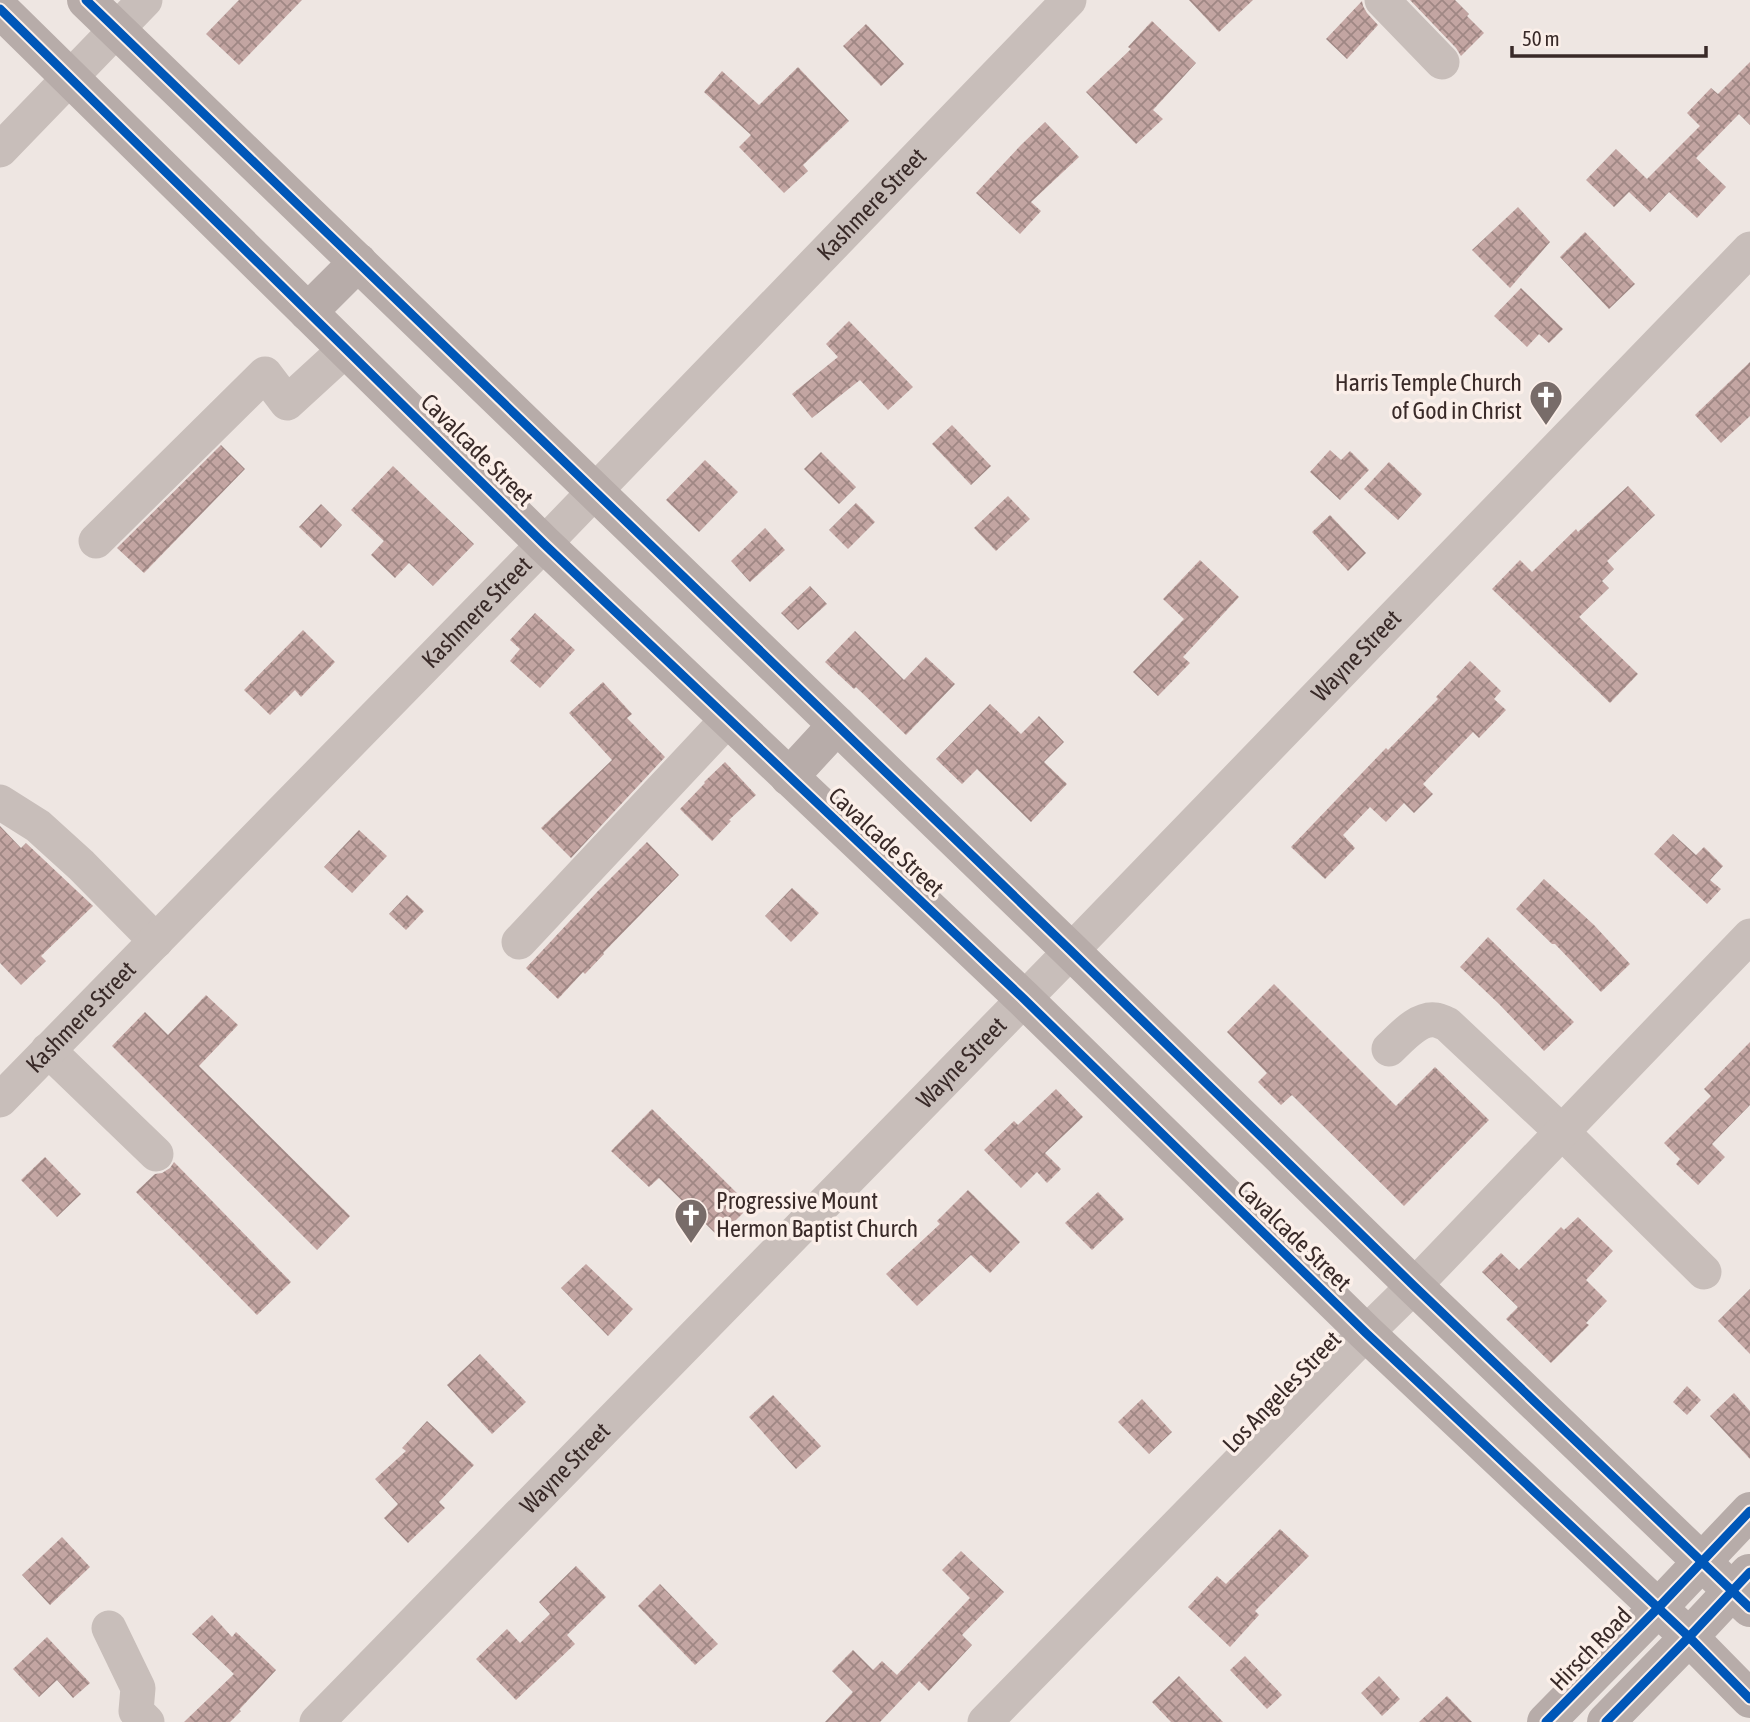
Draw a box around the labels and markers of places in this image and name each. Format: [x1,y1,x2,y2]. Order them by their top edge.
place label: Harris Temple Church of God in Christ [1335,369,1522,424]
church icon: Harris Temple Church of God in Christ [1527,378,1565,427]
place label: Progressive Mount Hermon Baptist Church [716,1187,918,1242]
church icon: Progressive Mount Hermon Baptist Church [672,1196,710,1245]

